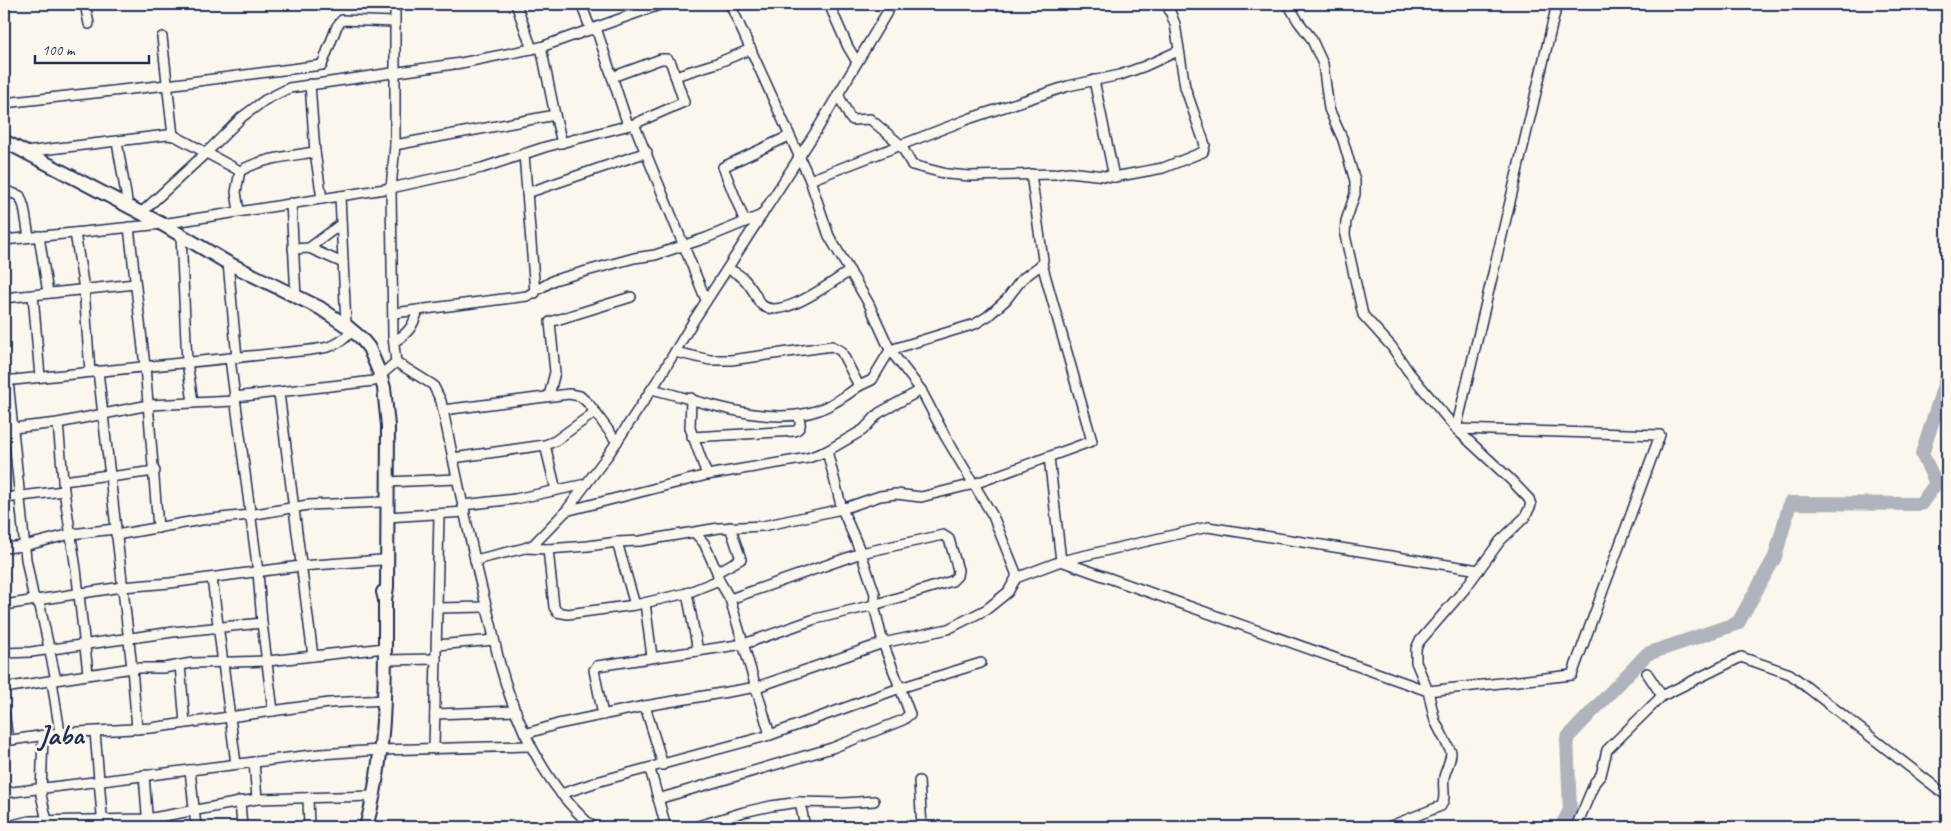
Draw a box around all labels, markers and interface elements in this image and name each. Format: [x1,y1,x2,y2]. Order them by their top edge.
scale bar [35,32,149,64]
text: 100 m [42,41,76,60]
district label: Jaba [37,717,86,752]

